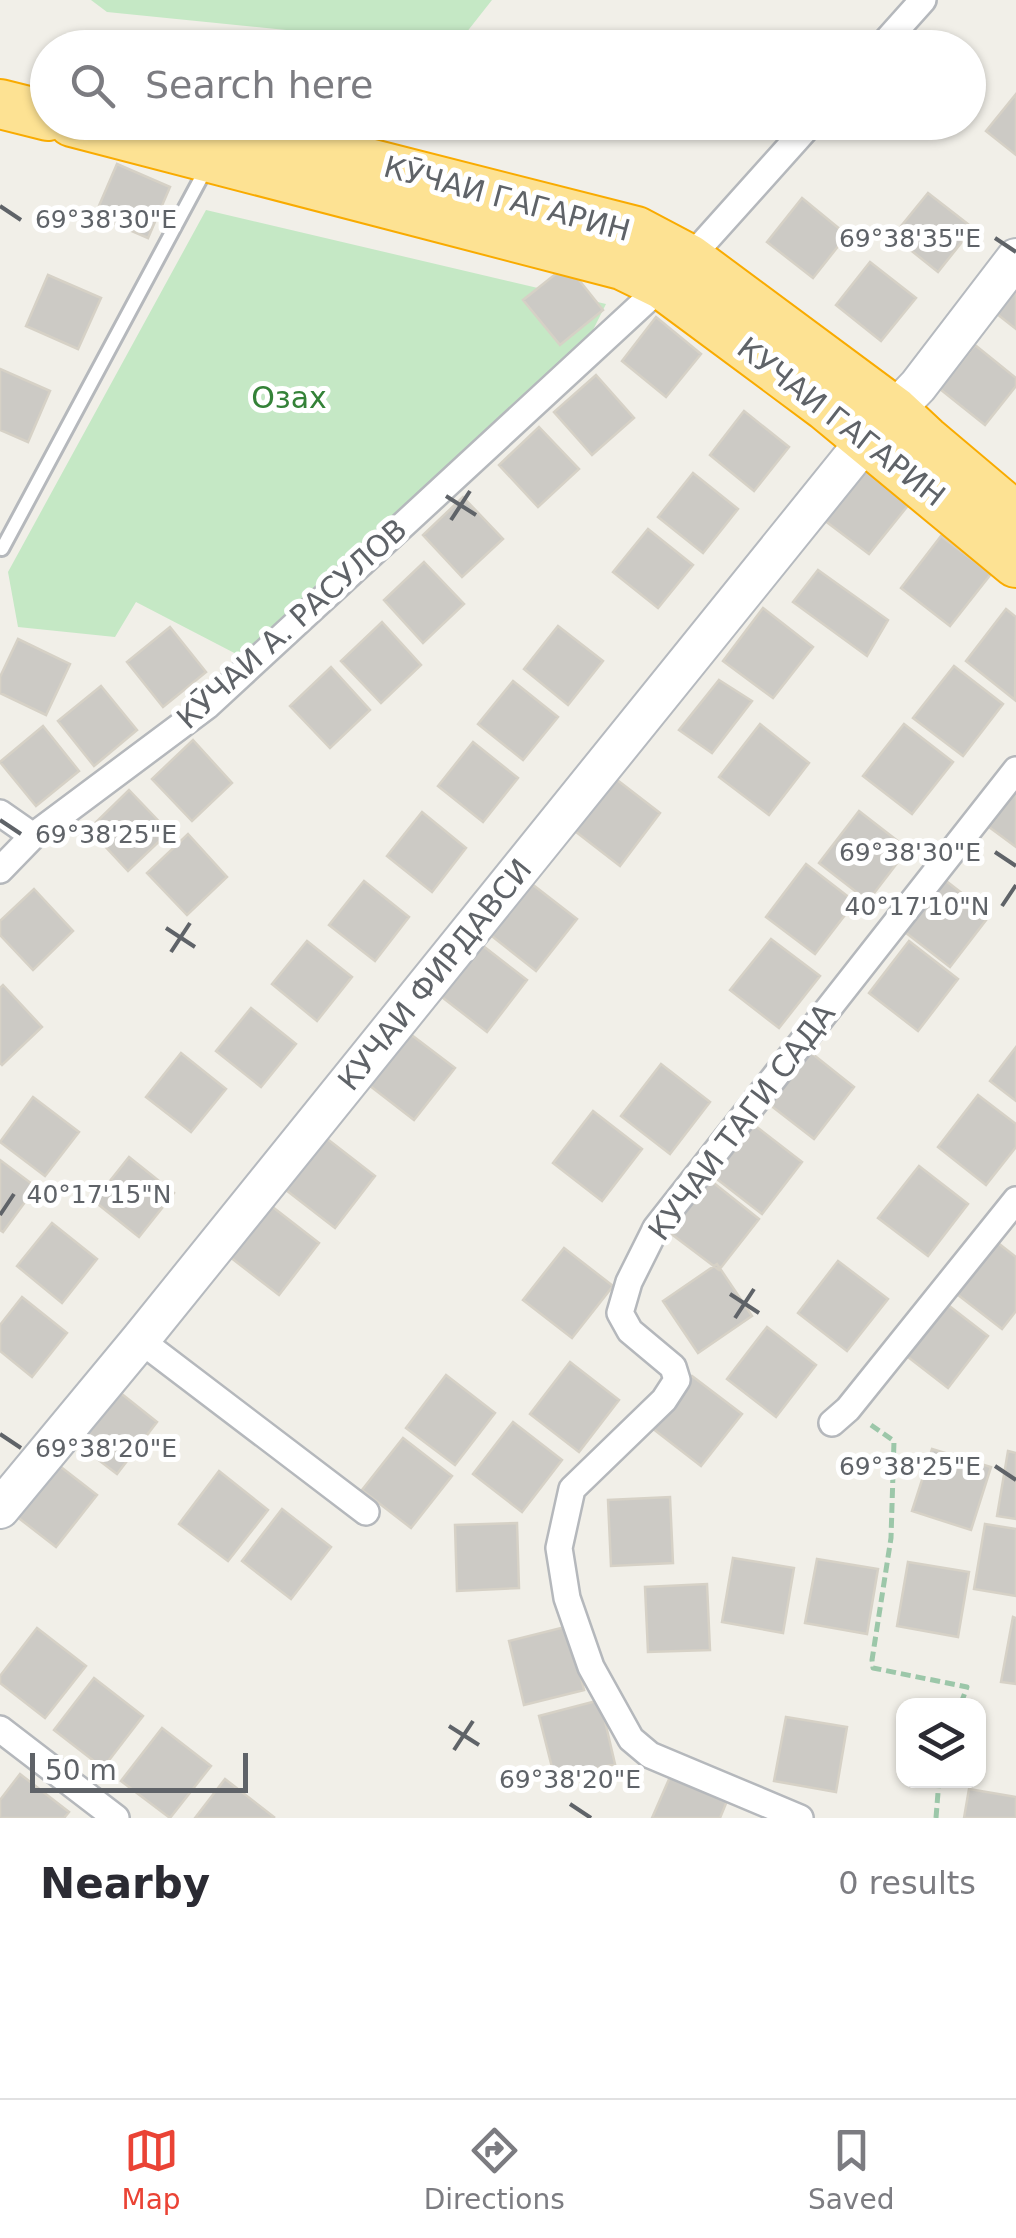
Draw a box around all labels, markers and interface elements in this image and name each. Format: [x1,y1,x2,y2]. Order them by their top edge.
search box [30,30,986,140]
icon: search [65,58,120,113]
text: Search here [145,63,373,107]
street label: КӮЧАИ ГАГАРИН [380,149,634,248]
text: 69°38'30"E [35,205,177,234]
text: 69°38'35"E [839,224,981,253]
street label: КУЧАИ ГАГАРИН [731,330,952,513]
park label: Озах [251,380,327,415]
street label: КӮЧАИ А. РАСУЛОВ [170,511,414,736]
text: 69°38'25"E [35,820,177,849]
text: 69°38'30"E [839,838,981,867]
street label: КУЧАИ ФИРДАВСИ [331,852,538,1097]
text: 40°17'10"N [844,892,990,921]
street label: КУЧАИ ТАГИ САДА [641,996,842,1247]
text: 40°17'15"N [26,1180,172,1209]
text: 69°38'20"E [35,1434,177,1463]
text: 69°38'25"E [839,1452,981,1481]
map controls [896,1698,986,1788]
button: layers [896,1698,986,1788]
scale bar [30,1748,248,1792]
text: 50 m [45,1754,117,1787]
text: 69°38'20"E [499,1765,641,1794]
text: Nearby [40,1859,210,1908]
text: 0 results [838,1864,976,1902]
tab: Map [122,2123,181,2216]
tab: Directions [424,2123,565,2216]
tab: Saved [808,2123,894,2216]

